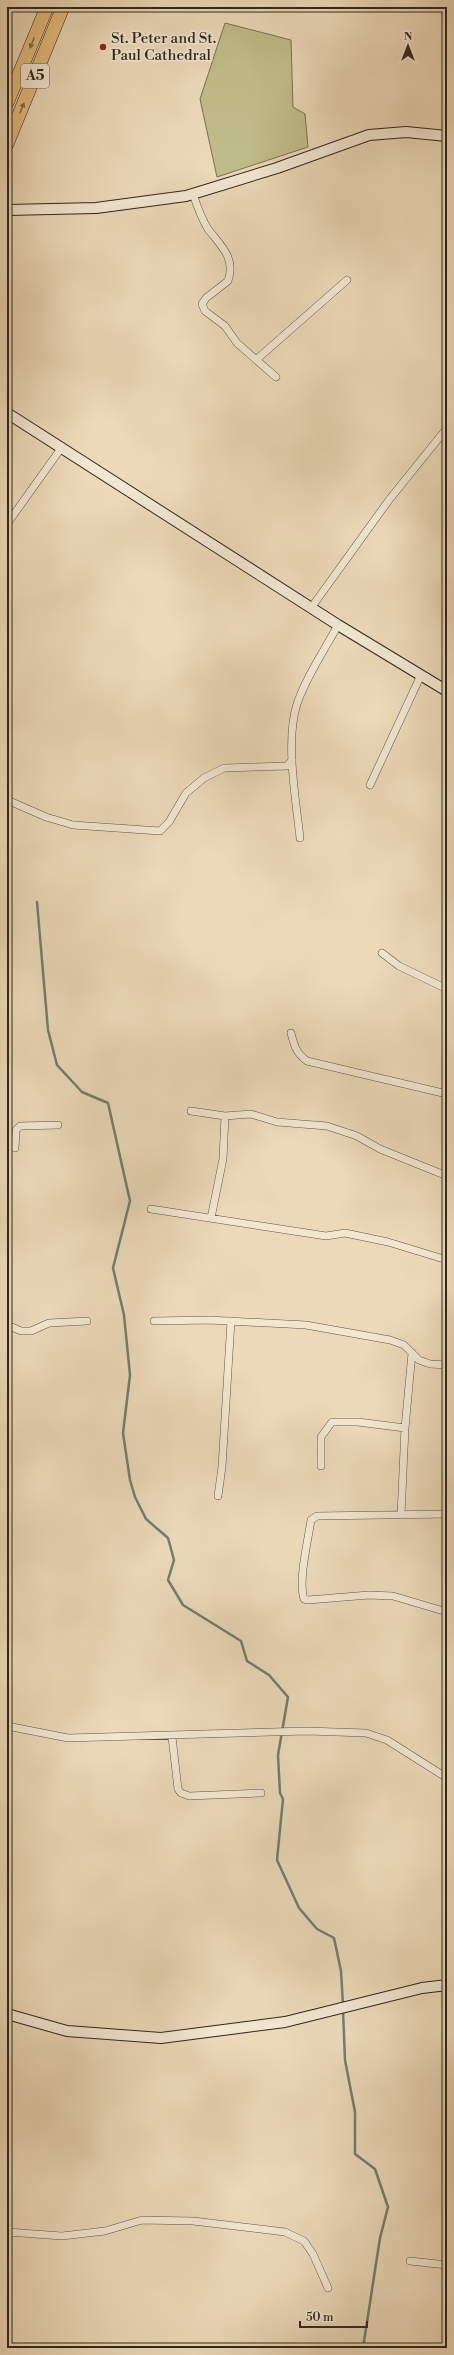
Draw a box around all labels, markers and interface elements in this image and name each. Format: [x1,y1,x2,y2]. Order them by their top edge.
north arrow [388,26,428,66]
place label: St. Peter and St. Paul Cathedral [111,29,216,65]
text: N [404,30,413,44]
one-way arrow [29,38,35,49]
marker: St. Peter and St. Paul Cathedral [98,42,108,52]
road number: A5 [21,64,49,88]
one-way arrow [19,103,25,114]
scale bar [300,2303,367,2329]
text: 50 m [306,2310,334,2325]

